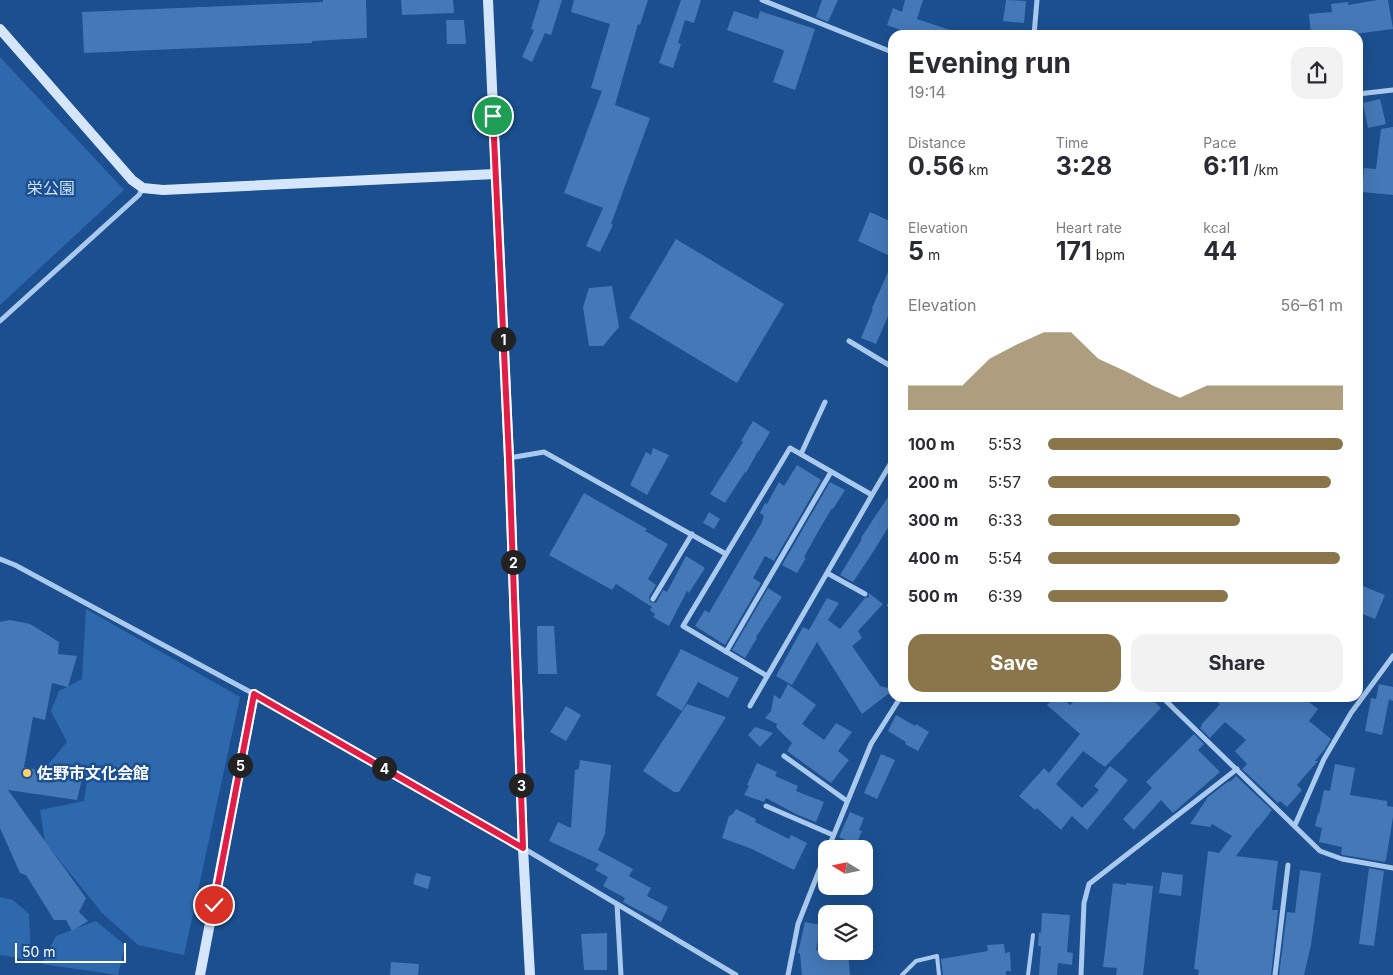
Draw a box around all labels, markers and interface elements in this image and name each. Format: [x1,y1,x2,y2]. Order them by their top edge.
text: Evening run [908,46,1071,80]
button: share [1291,47,1343,99]
text: 19:14 [908,82,946,102]
pin [472,95,514,137]
icon: arrive [479,102,507,130]
text: Distance [908,134,966,151]
text: Time [1056,134,1089,151]
text: Pace [1203,134,1236,151]
text: 0.56 [908,151,965,181]
text: 3:28 [1056,151,1112,181]
text: 6:11 [1203,151,1249,181]
text: km [965,161,988,178]
text: /km [1249,161,1278,178]
park label: 栄公園 [27,178,75,198]
text: Elevation [908,219,968,236]
text: Heart rate [1056,219,1122,236]
text: kcal [1203,219,1230,236]
text: 5 [908,236,924,266]
text: 171 [1056,236,1092,266]
text: 44 [1203,236,1237,266]
text: m [924,246,940,263]
text: bpm [1092,246,1125,263]
text: Elevation [908,295,977,315]
text: 56–61 m [1280,295,1343,315]
pin: 1 [490,326,516,352]
text: 1 [500,331,507,348]
text: 100 m [908,434,955,454]
text: 5:53 [988,434,1022,454]
text: 200 m [908,472,958,492]
text: 5:57 [988,472,1021,492]
text: 300 m [908,510,958,530]
text: 6:33 [988,510,1022,530]
text: 400 m [908,548,959,568]
text: 5:54 [988,548,1022,568]
pin: 2 [500,550,526,574]
text: 2 [509,554,518,571]
text: 500 m [908,586,958,606]
text: 6:39 [988,586,1022,606]
button: Save [908,634,1121,692]
button: Share [1131,634,1343,692]
pin: 5 [228,752,252,778]
pin: 4 [372,756,396,780]
text: 5 [236,757,245,774]
text: 4 [380,760,389,777]
place label: 佐野市文化会館 [36,763,149,783]
marker: 佐野市文化会館 [21,767,33,779]
pin: 3 [508,772,534,798]
text: 3 [517,777,526,794]
north arrow [818,840,872,895]
map controls [818,840,873,960]
pin [193,884,235,926]
icon: check [200,891,228,919]
button: layers [818,905,873,960]
scale bar [15,940,126,963]
text: 50 m [22,943,56,960]

